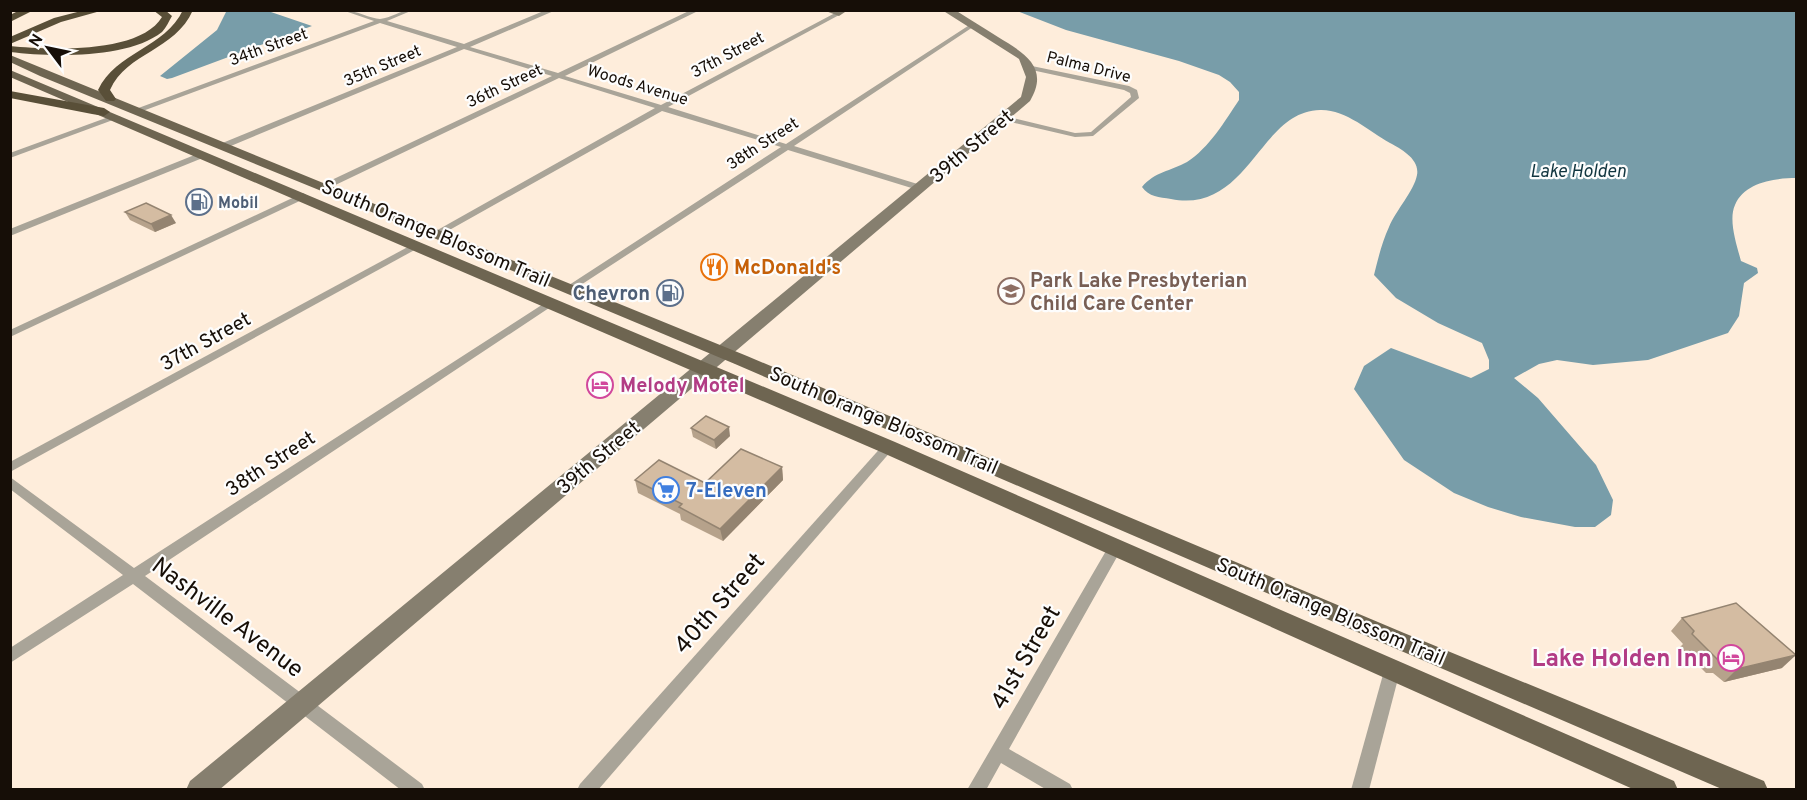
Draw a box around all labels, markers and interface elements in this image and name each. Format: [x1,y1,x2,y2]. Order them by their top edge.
north arrow [18,18,78,78]
street label: 34th Street [227,24,311,71]
street label: 37th Street [688,28,768,83]
text: N [25,31,49,51]
street label: 35th Street [341,42,424,92]
street label: Palma Drive [1044,48,1133,88]
street label: 36th Street [464,60,546,113]
street label: Woods Avenue [584,61,690,111]
street label: 39th Street [925,105,1020,190]
street label: 38th Street [723,114,803,175]
water label: Lake Holden [1530,161,1626,184]
street label: South Orange Blossom Trail [317,175,554,295]
fuel station icon: Mobil [184,187,214,217]
place label: Mobil [218,194,258,214]
restaurant icon: McDonald's [699,252,729,282]
place label: McDonald's [734,256,841,282]
place label: Park Lake Presbyterian Child Care Center [1030,269,1247,318]
school or university icon: Park Lake Presbyterian Child Care Center [996,276,1026,306]
fuel station icon: Chevron [655,278,685,308]
place label: Chevron [573,282,650,308]
street label: 37th Street [156,307,256,378]
street label: South Orange Blossom Trail [765,362,1002,482]
hotel icon: Melody Motel [585,370,615,400]
place label: Melody Motel [620,374,745,400]
street label: 39th Street [552,416,647,501]
street label: 38th Street [221,426,321,503]
supermarket icon: 7-Eleven [651,475,681,505]
place label: 7-Eleven [686,479,767,505]
street label: 40th Street [668,548,773,661]
street label: Nashville Avenue [145,552,309,685]
street label: South Orange Blossom Trail [1212,553,1449,673]
street label: 41st Street [985,601,1069,715]
hotel icon: Lake Holden Inn [1716,643,1746,673]
place label: Lake Holden Inn [1532,645,1712,675]

